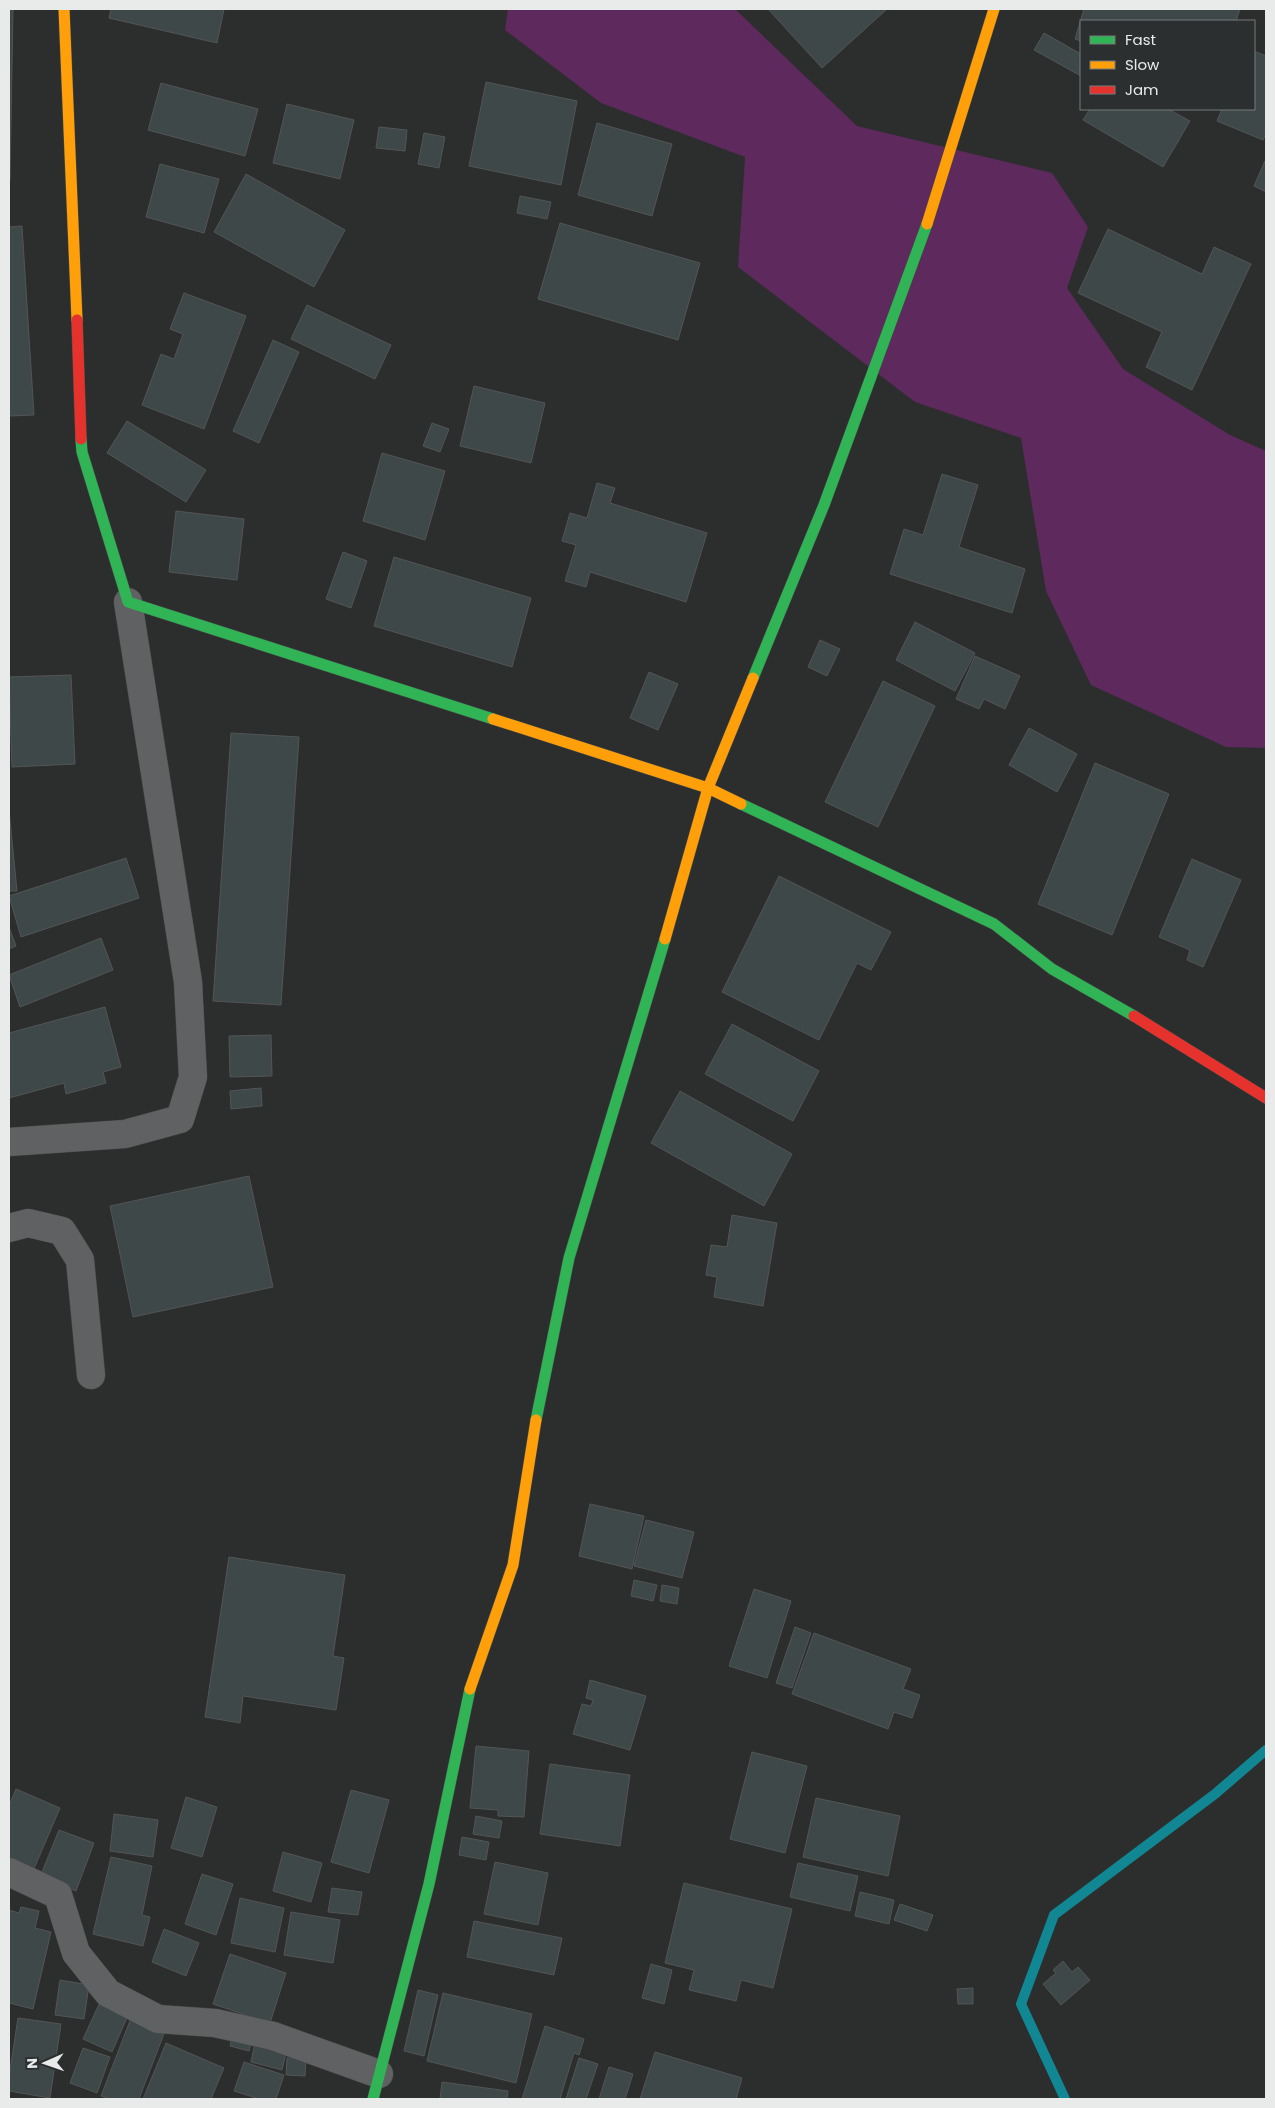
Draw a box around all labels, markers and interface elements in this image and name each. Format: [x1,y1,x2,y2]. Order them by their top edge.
legend [1080,20,1255,110]
text: Fast [1125,29,1156,50]
text: Slow [1125,54,1160,75]
text: Jam [1125,79,1159,100]
north arrow [20,2038,70,2088]
text: N [22,2058,42,2069]

